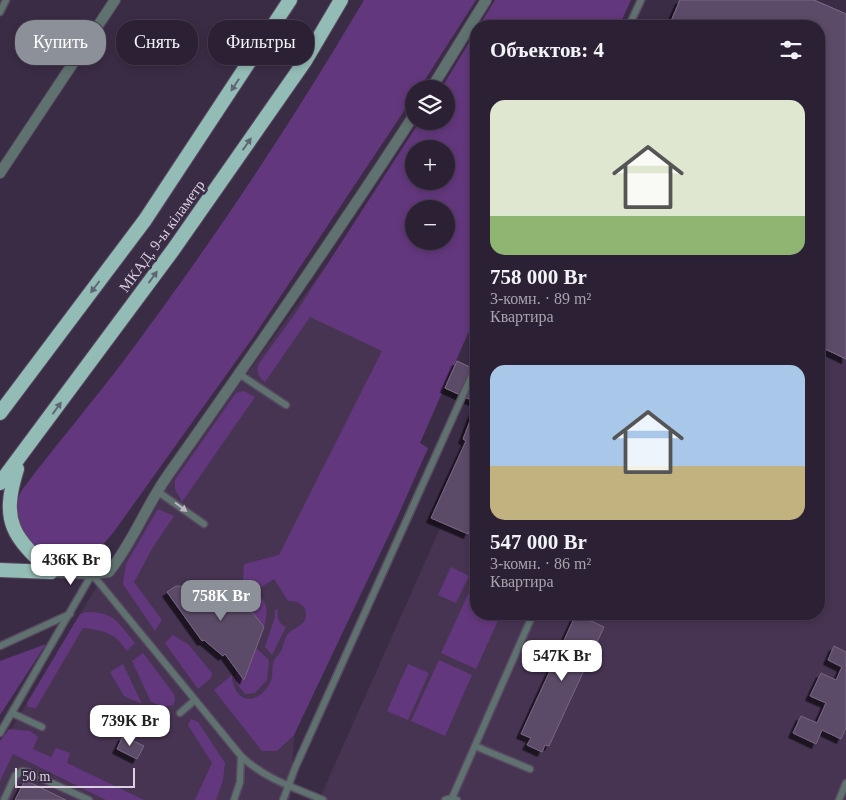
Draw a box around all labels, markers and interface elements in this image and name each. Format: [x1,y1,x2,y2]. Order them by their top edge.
chip: Купить [15,20,106,65]
chip: Снять [116,20,198,65]
chip: Фильтры [208,20,314,65]
icon: filters [777,36,805,64]
text: Объектов: 4 [490,38,604,62]
one-way arrow [230,78,240,91]
map controls [405,80,455,250]
button: layers [405,80,455,130]
icon: home [603,132,693,222]
one-way arrow [242,138,252,151]
button: + [405,140,455,190]
street label: МКАД, 9-ы кіламетр [116,177,208,295]
button: − [405,200,455,250]
text: 758 000 Br [490,265,587,289]
one-way arrow [148,270,158,284]
one-way arrow [89,280,100,293]
text: 3-комн. · 89 m² [490,290,591,307]
text: Квартира [490,308,554,325]
icon: home [603,397,693,487]
one-way arrow [51,402,62,415]
one-way arrow [174,502,187,513]
text: 547 000 Br [490,530,587,554]
pin: 436K Br [25,544,117,586]
text: 436K Br [42,551,100,568]
text: 3-комн. · 86 m² [490,555,591,572]
text: Квартира [490,573,554,590]
pin: 758K Br [175,580,267,622]
text: 758K Br [192,587,250,604]
pin: 547K Br [516,640,608,682]
text: 547K Br [533,647,591,664]
pin: 739K Br [84,704,176,747]
text: 739K Br [101,712,159,729]
scale bar [15,765,135,788]
text: 50 m [22,769,50,784]

